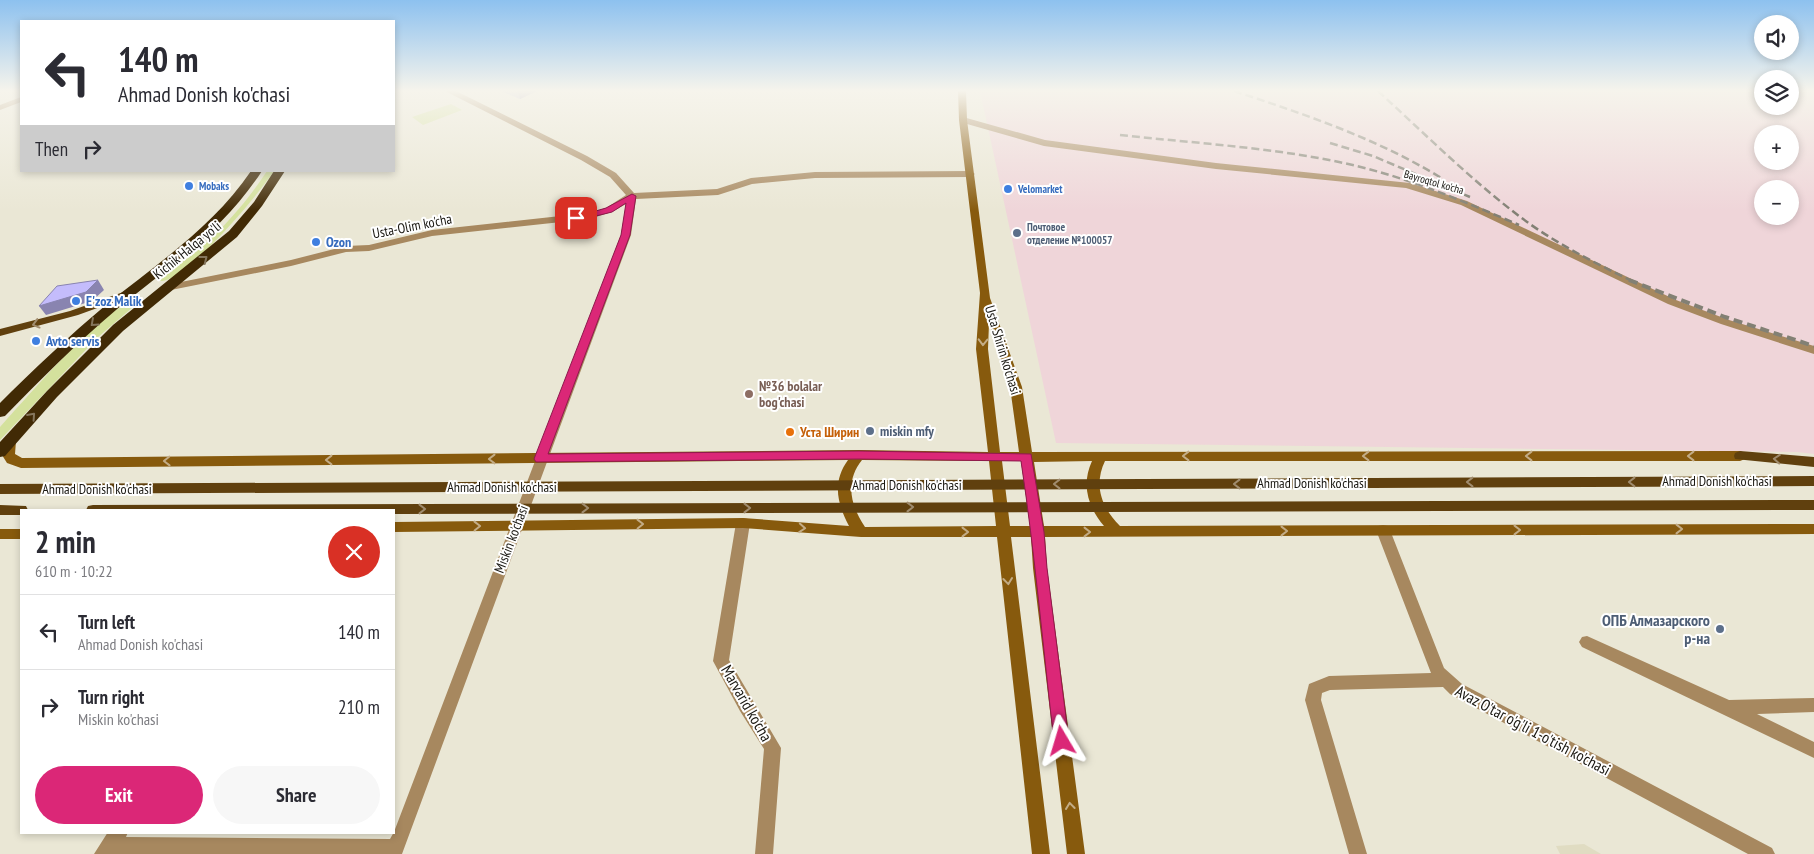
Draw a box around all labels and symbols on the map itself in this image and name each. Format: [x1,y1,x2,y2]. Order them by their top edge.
street label: Bayroqtol ko'cha [1403,167,1465,197]
place label: Mobaks [199,179,229,193]
marker: Mobaks [183,180,195,192]
place label: Velomarket [1017,182,1063,196]
marker: Velomarket [1002,183,1014,195]
pin [555,197,597,239]
street label: Usta-Olim ko'cha [371,209,453,243]
street label: Kichik Halqa yo'li [149,217,225,283]
place label: Почтовое отделение №100057 [1027,220,1112,247]
marker: Почтовое отделение №100057 [1011,227,1023,239]
place label: Ozon [326,233,351,251]
marker: Ozon [310,236,322,248]
one-way arrow [198,256,207,264]
place label: E'zoz Malik [86,292,142,310]
marker: E'zoz Malik [70,295,82,307]
street label: Usta Shirin ko'chasi [981,303,1025,397]
one-way arrow [90,317,99,326]
one-way arrow [31,318,40,329]
place label: Avto servis [45,332,100,350]
marker: Avto servis [30,335,42,347]
one-way arrow [978,338,988,346]
place label: №36 bolalar bog'chasi [759,377,823,411]
marker: №36 bolalar bog'chasi [743,388,755,400]
one-way arrow [27,412,36,421]
place label: miskin mfy [880,422,934,440]
place label: Уста Ширин [799,423,859,441]
marker: miskin mfy [864,425,876,437]
marker: Уста Ширин [784,426,796,438]
one-way arrow [1182,451,1190,461]
one-way arrow [1362,451,1370,461]
one-way arrow [1524,451,1532,461]
one-way arrow [1687,451,1694,461]
one-way arrow [487,454,495,464]
one-way arrow [1773,454,1781,465]
one-way arrow [325,455,332,465]
one-way arrow [162,456,170,466]
street label: Ahmad Donish ko'chasi [1662,472,1772,490]
street label: Ahmad Donish ko'chasi [1257,474,1367,492]
street label: Ahmad Donish ko'chasi [852,476,962,494]
one-way arrow [1465,477,1473,487]
one-way arrow [1628,477,1636,487]
street label: Ahmad Donish ko'chasi [447,478,557,496]
one-way arrow [1233,478,1241,489]
one-way arrow [1053,479,1060,489]
street label: Ahmad Donish ko'chasi [42,480,152,498]
one-way arrow [906,502,914,512]
street label: Miskin ko'chasi [490,503,532,575]
one-way arrow [581,503,589,513]
one-way arrow [744,503,751,513]
one-way arrow [418,504,426,514]
one-way arrow [636,519,644,529]
one-way arrow [474,521,482,531]
one-way arrow [799,522,807,533]
one-way arrow [1676,524,1683,534]
one-way arrow [1513,525,1521,535]
one-way arrow [1280,526,1288,536]
one-way arrow [961,527,969,537]
one-way arrow [1083,527,1091,537]
one-way arrow [1002,577,1013,585]
place label: ОПБ Алмазарского р-на [1602,610,1710,648]
marker: ОПБ Алмазарского р-на [1714,623,1726,635]
street label: Marvarid ko'cha [717,661,777,745]
street label: Avaz O'tar o'g'li 1-o'tish ko'chasi [1452,681,1614,779]
position arrow [1035,714,1087,766]
one-way arrow [1065,801,1076,809]

